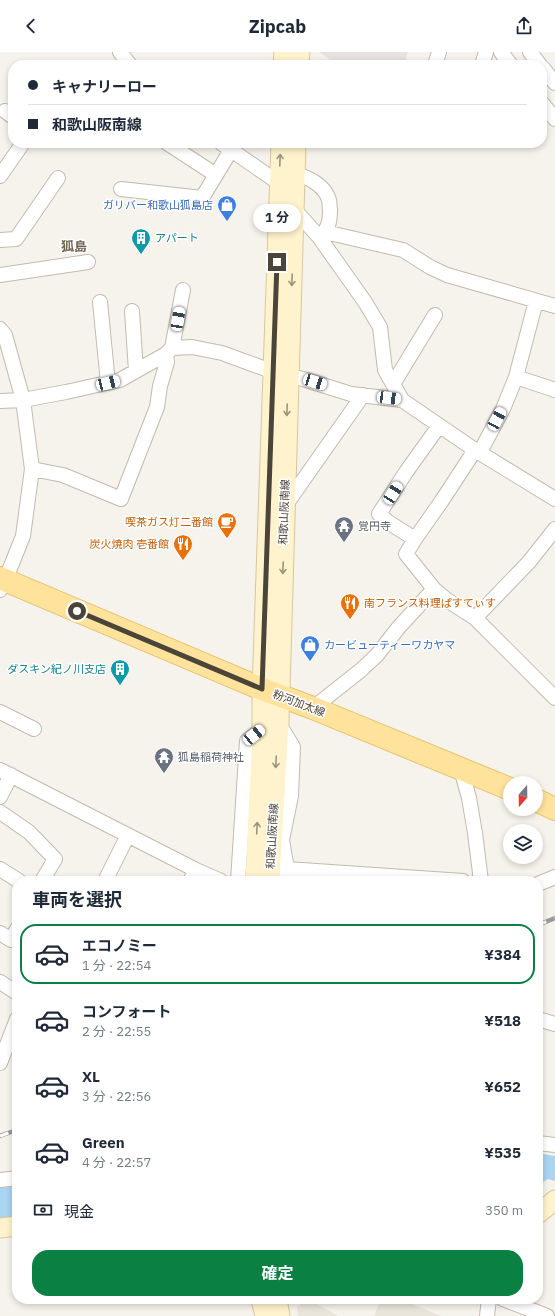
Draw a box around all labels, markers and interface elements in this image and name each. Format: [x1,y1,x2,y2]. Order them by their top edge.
icon: back [20,15,42,37]
text: Zipcab [249,15,306,38]
icon: share [513,15,535,37]
text: キャナリーロー [52,77,157,96]
text: 和歌山阪南線 [52,115,142,134]
one-way arrow [276,154,284,167]
shop icon: ガリバー和歌山狐島店 [216,194,238,222]
place label: ガリバー和歌山狐島店 [103,198,213,212]
callout: 1 分 [253,204,301,232]
text: 1 分 [265,209,289,226]
building icon: アパート [130,227,152,255]
place label: アパート [155,231,199,245]
district label: 狐島 [61,238,87,255]
route end [268,253,286,271]
one-way arrow [288,273,296,286]
car [170,306,186,332]
car [302,373,328,391]
car [95,374,121,392]
car [376,391,402,405]
one-way arrow [284,403,291,416]
car [486,406,508,432]
street label: 和歌山阪南線 [276,479,292,545]
car [381,480,405,506]
cafe icon: 喫茶ガス灯二番館 [216,511,238,539]
place label: 喫茶ガス灯二番館 [125,515,213,529]
temple icon: 覚円寺 [333,515,355,543]
place label: 覚円寺 [358,519,391,533]
restaurant icon: 炭火焼肉 壱番館 [172,533,194,561]
place label: 炭火焼肉 壱番館 [89,537,169,551]
one-way arrow [279,561,287,574]
restaurant icon: 南フランス料理ぱすてぃす [339,592,361,620]
place label: 南フランス料理ぱすてぃす [364,596,496,610]
route start [68,602,86,620]
shop icon: カービューティーワカヤマ [299,634,321,662]
place label: カービューティーワカヤマ [324,638,455,652]
building icon: ダスキン紀ノ川支店 [109,658,131,686]
place label: ダスキン紀ノ川支店 [7,662,106,676]
street label: 粉河加太線 [271,687,327,719]
car [241,723,267,747]
temple icon: 狐島稲荷神社 [153,746,175,774]
place label: 狐島稲荷神社 [178,750,244,764]
one-way arrow [273,755,280,768]
north arrow [503,776,543,816]
map controls [503,776,543,864]
street label: 和歌山阪南線 [263,803,281,869]
one-way arrow [254,822,261,835]
button: layers [503,824,543,864]
text: 車両を選択 [32,888,122,911]
icon: car [34,936,70,972]
text: エコノミー [82,936,157,955]
text: ¥384 [484,945,521,964]
text: 1 分 · 22:54 [82,957,151,974]
icon: car [34,1002,70,1038]
text: コンフォート [82,1002,172,1021]
text: ¥518 [484,1011,521,1030]
text: 2 分 · 22:55 [82,1023,151,1040]
text: XL [82,1067,100,1086]
icon: car [34,1068,70,1104]
text: ¥652 [484,1077,521,1096]
text: 3 分 · 22:56 [82,1088,151,1105]
text: Green [82,1133,125,1152]
icon: car [34,1134,70,1170]
text: ¥535 [484,1143,521,1162]
text: 4 分 · 22:57 [82,1154,151,1171]
icon: cash [32,1199,54,1221]
text: 現金 [64,1202,94,1221]
text: 350 m [485,1202,523,1219]
button: 確定 [32,1250,523,1296]

